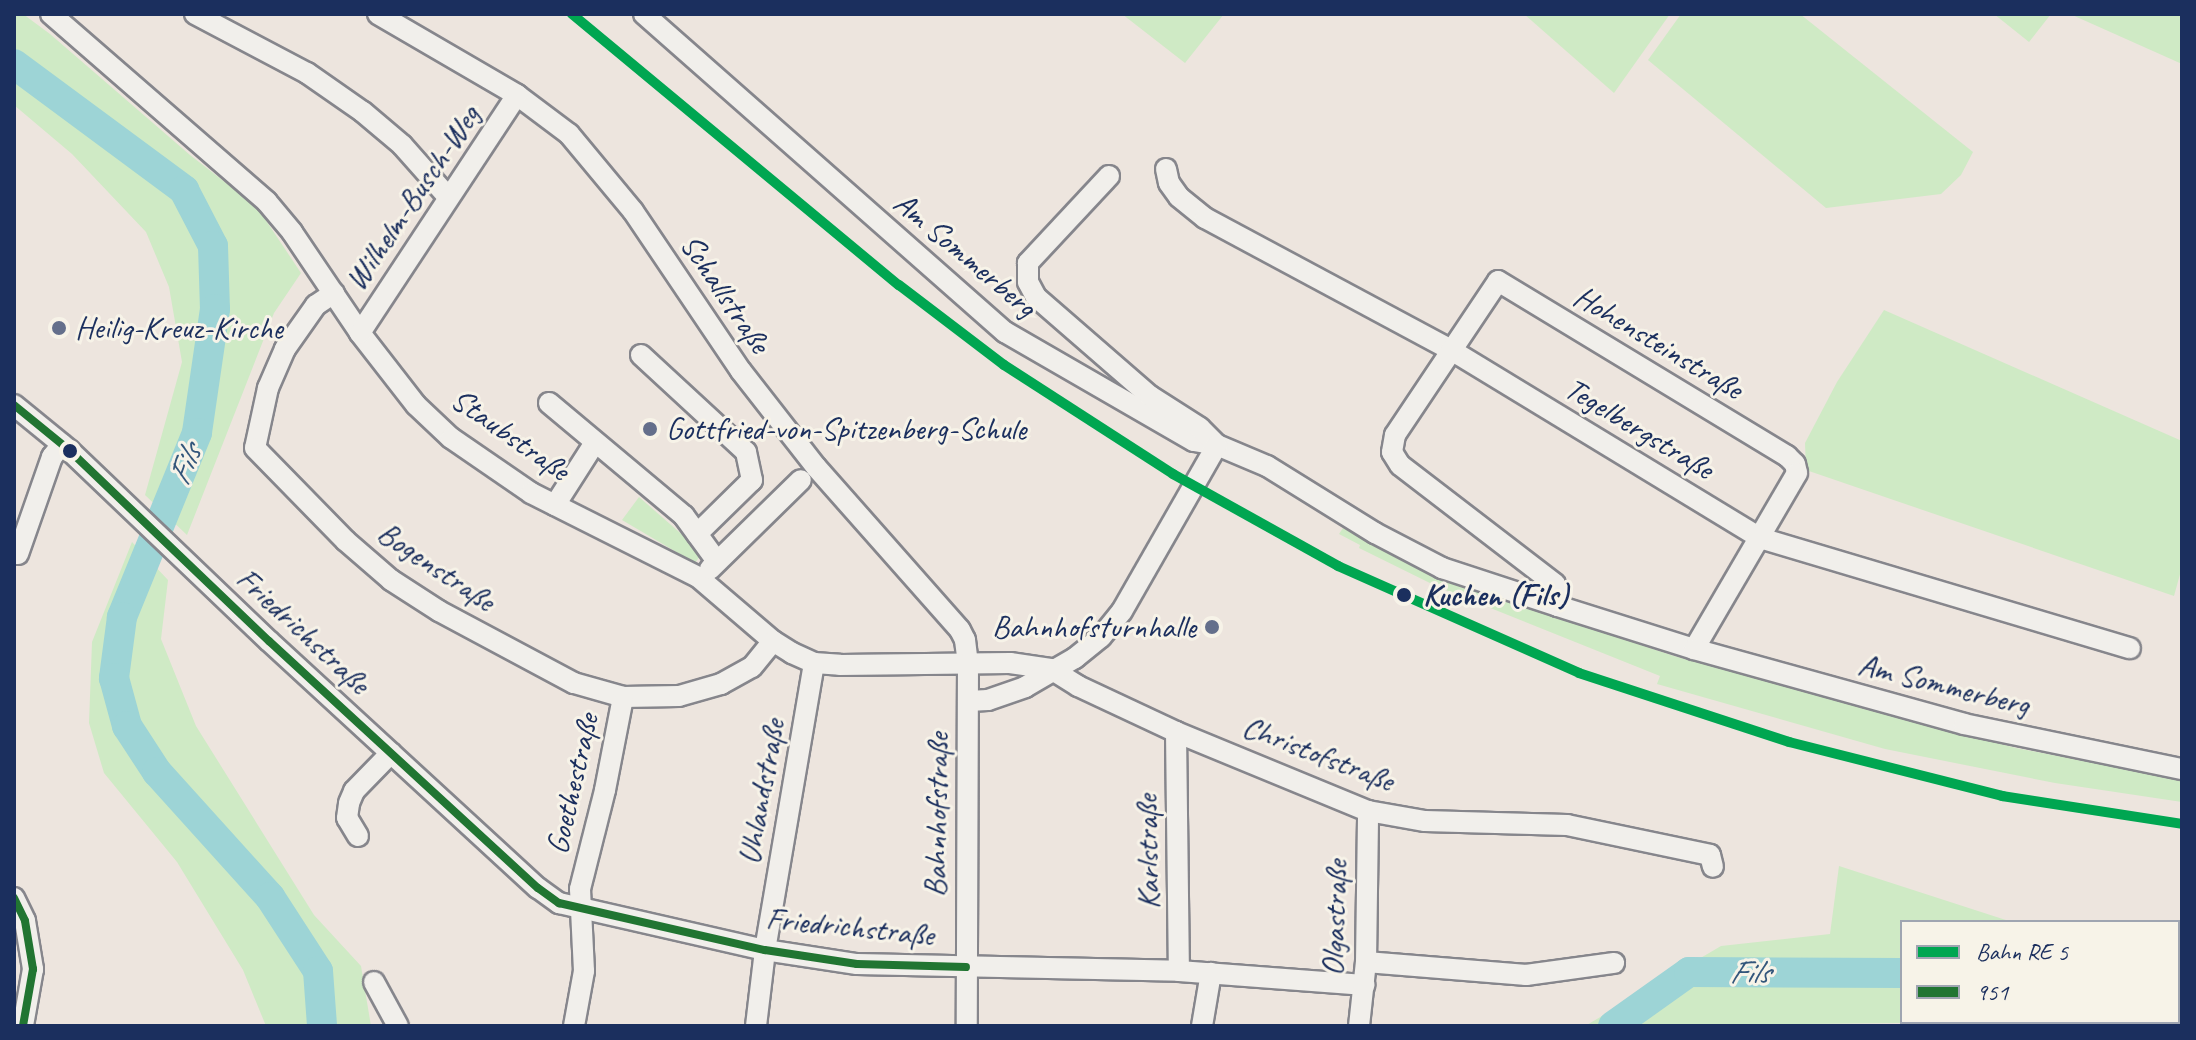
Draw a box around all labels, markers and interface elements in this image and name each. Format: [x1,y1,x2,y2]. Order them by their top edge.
street label: Wilhelm-Busch-Weg [337,98,489,298]
street label: Am Sommerberg [886,184,1044,326]
street label: Schallstraße [671,227,779,361]
street label: Hohensteinstraße [1567,278,1749,408]
place label: Heilig-Kreuz-Kirche [75,309,283,347]
marker: Heilig-Kreuz-Kirche [50,319,68,337]
street label: Tegelbergstraße [1558,370,1720,488]
street label: Staubstraße [443,380,577,490]
place label: Gottfried-von-Spitzenberg-Schule [666,410,1026,448]
marker: Gottfried-von-Spitzenberg-Schule [641,420,659,438]
water label: Fils [158,439,210,491]
unlabelled marker [62,443,78,459]
street label: Bogenstraße [370,514,502,620]
street label: Friedrichstraße [228,560,378,702]
place label: Kuchen (Fils) [1423,576,1568,614]
marker: Kuchen (Fils) [1392,583,1416,607]
place label: Bahnhofsturnhalle [992,608,1196,646]
marker: Bahnhofsturnhalle [1203,618,1221,636]
street label: Am Sommerberg [1855,645,2033,725]
street label: Christofstraße [1237,708,1399,800]
street label: Goethestraße [538,710,608,858]
street label: Uhlandstraße [730,716,794,868]
street label: Bahnhofstraße [916,733,958,897]
street label: Karlstraße [1128,794,1168,910]
street label: Olgastraße [1314,859,1356,977]
street label: Friedrichstraße [764,899,936,955]
legend [1900,920,2180,1024]
text: Bahn RE 5 [1976,937,2068,967]
water label: Fils [1729,952,1769,992]
text: 951 [1976,977,2008,1007]

